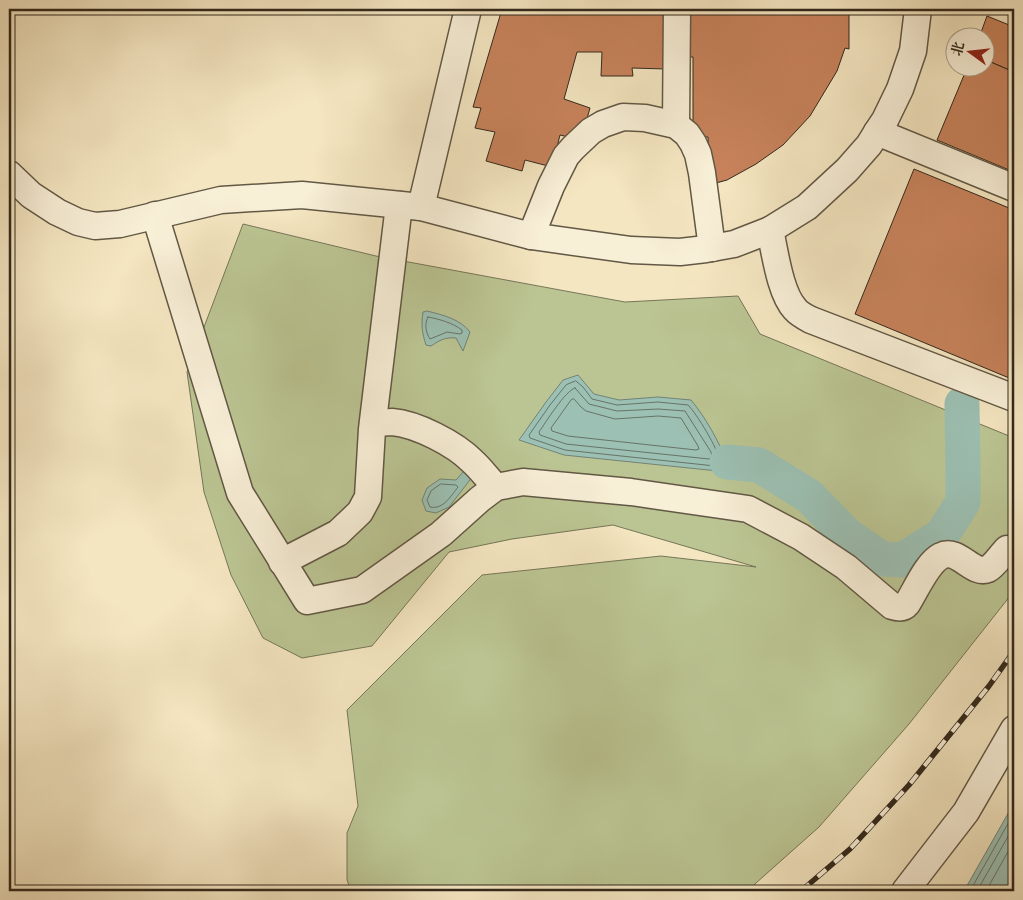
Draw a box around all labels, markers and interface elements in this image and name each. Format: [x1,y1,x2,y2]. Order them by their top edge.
north arrow [946,28,996,78]
text: 北 [948,40,968,58]

